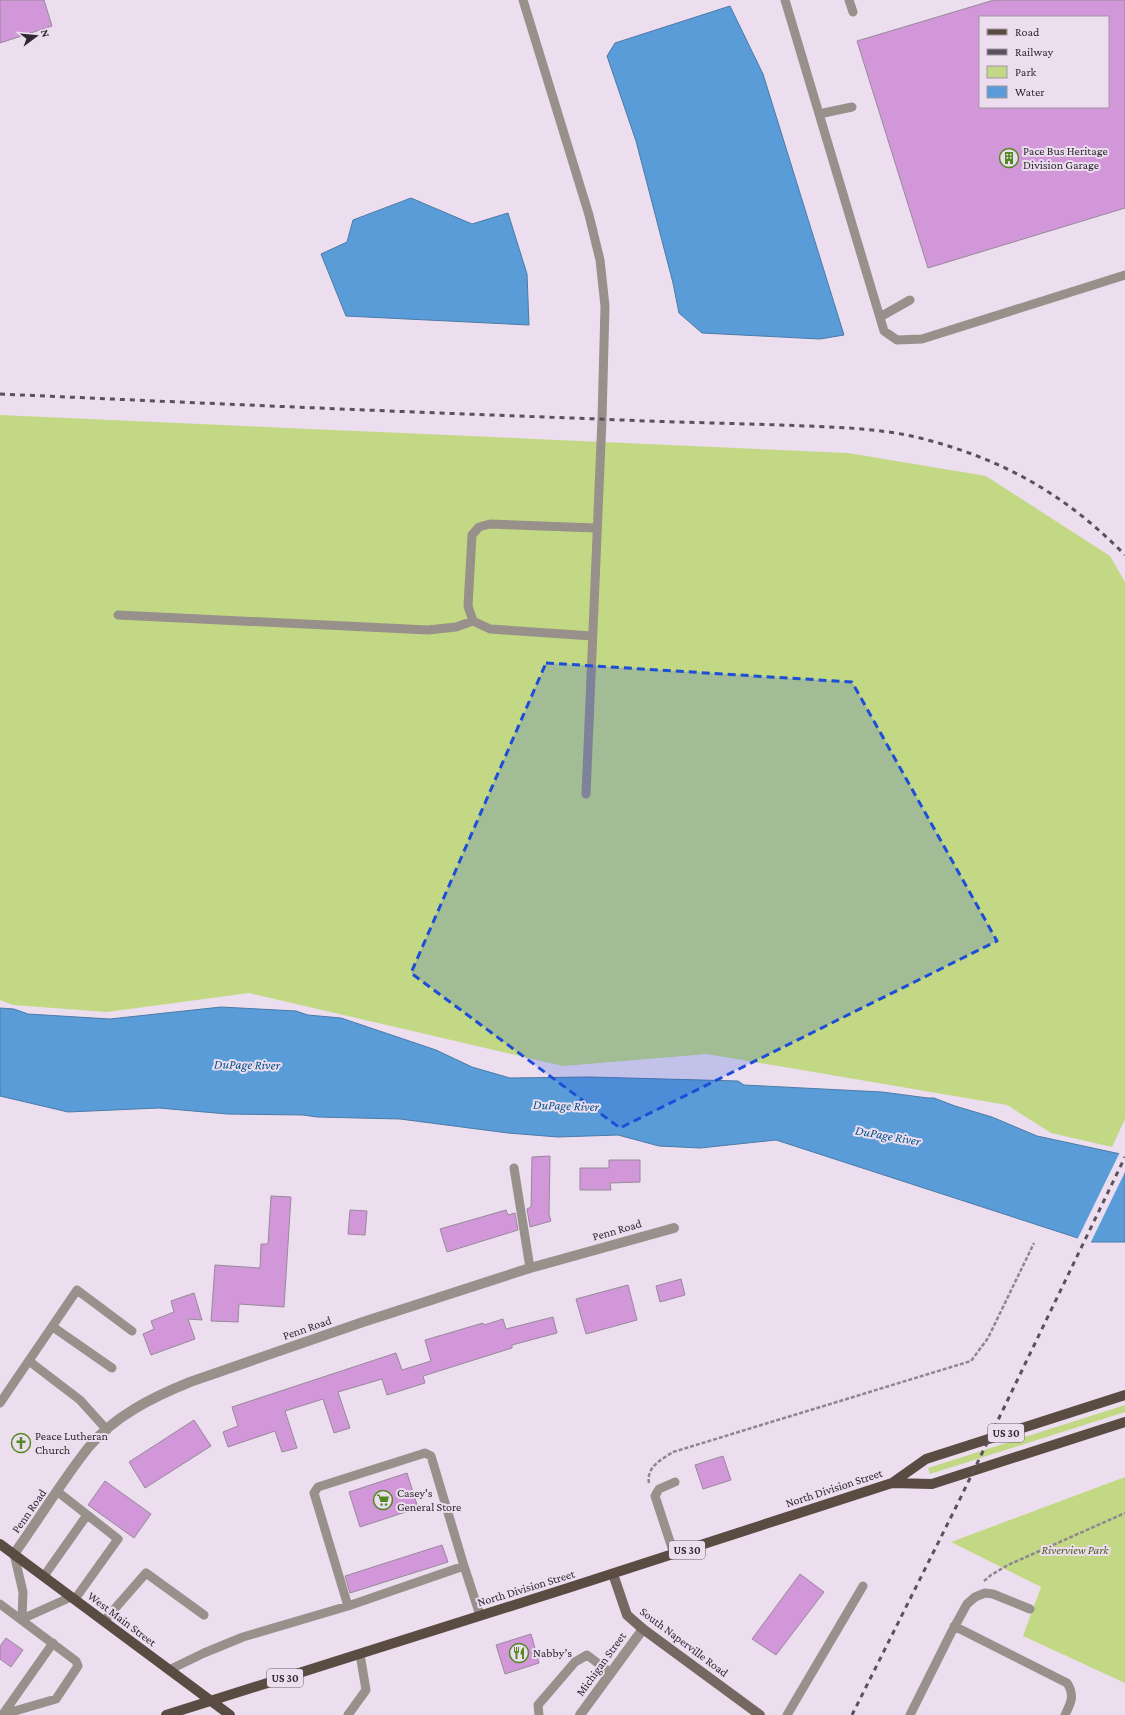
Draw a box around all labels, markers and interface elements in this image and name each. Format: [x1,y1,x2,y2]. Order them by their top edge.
north arrow [16,16,56,56]
legend [979,16,1109,108]
text: Road [1015,25,1040,39]
text: N [39,28,53,39]
text: Railway [1015,45,1054,59]
text: Park [1015,65,1037,79]
text: Water [1015,85,1045,99]
place label: Pace Bus Heritage Division Garage [1023,144,1108,172]
building icon: Pace Bus Heritage Division Garage [998,147,1020,169]
water label: DuPage River [214,1056,281,1073]
water label: DuPage River [533,1097,600,1114]
water label: DuPage River [854,1122,922,1149]
street label: Penn Road [591,1216,644,1244]
street label: Penn Road [281,1313,334,1343]
road number: US 30 [988,1424,1024,1442]
place label: Peace Lutheran Church [35,1429,109,1457]
church icon: Peace Lutheran Church [10,1432,32,1454]
street label: North Division Street [784,1465,885,1510]
street label: Penn Road [9,1486,50,1536]
place label: Casey's General Store [397,1486,461,1514]
supermarket icon: Casey's General Store [372,1489,394,1511]
road number: US 30 [669,1541,705,1559]
park label: Riverview Park [1041,1543,1109,1557]
street label: North Division Street [476,1566,577,1609]
street label: West Main Street [85,1589,160,1650]
street label: South Naperville Road [637,1604,731,1680]
street label: Michigan Street [573,1628,630,1699]
restaurant icon: Nabby’s [508,1642,530,1664]
place label: Nabby’s [533,1646,572,1660]
road number: US 30 [267,1669,303,1687]

